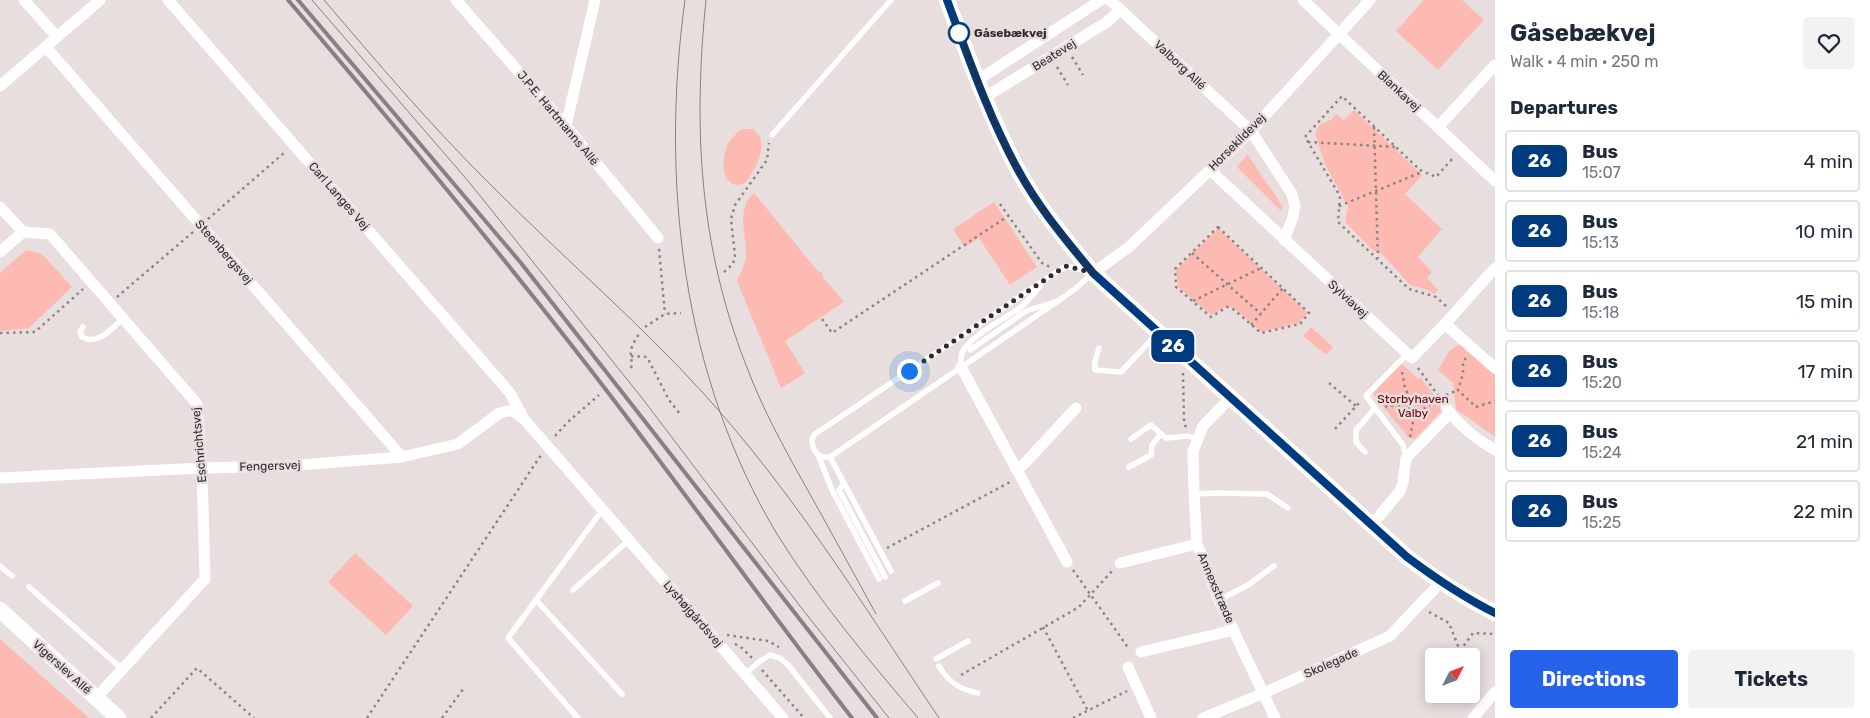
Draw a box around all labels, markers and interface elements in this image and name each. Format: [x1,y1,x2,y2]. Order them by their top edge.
button: heart [1803,17,1855,69]
text: Gåsebækvej [1510,19,1655,47]
marker: Gåsebækvej [948,22,970,44]
place label: Gåsebækvej [974,26,1047,40]
street label: Beatevej [1030,36,1078,74]
street label: Valborg Allé [1151,38,1209,93]
text: Walk · 4 min · 250 m [1510,52,1658,71]
street label: J.P.E. Hartmanns Allé [514,68,602,168]
street label: Blankavej [1375,68,1423,114]
text: Departures [1510,96,1618,119]
street label: Horsekildevej [1206,111,1268,173]
text: Bus [1582,140,1618,163]
text: 26 [1528,150,1551,172]
text: 4 min [1804,150,1853,173]
street label: Carl Langes Vej [306,159,372,233]
text: 15:07 [1582,163,1621,182]
text: Bus [1582,210,1618,233]
street label: Steenbergsvej [192,217,256,287]
text: 26 [1528,220,1551,242]
text: 10 min [1795,220,1853,243]
text: 15:13 [1582,233,1619,252]
street label: Sylviavej [1325,277,1371,321]
text: Bus [1582,280,1618,303]
text: 26 [1528,290,1551,312]
text: 15 min [1796,290,1853,313]
text: 15:18 [1582,303,1619,322]
line badge: 26 [1150,330,1196,362]
text: 26 [1161,335,1185,357]
text: Bus [1582,350,1618,373]
your location [897,359,922,384]
text: 26 [1528,360,1551,382]
text: 17 min [1797,360,1853,383]
text: 15:20 [1582,373,1622,392]
park label: Storbyhaven Valby [1377,392,1449,420]
street label: Eschrichtsvej [189,407,209,483]
text: Bus [1582,420,1618,443]
text: 26 [1528,430,1551,452]
text: 21 min [1796,430,1853,453]
text: 15:24 [1582,443,1622,462]
street label: Fengersvej [239,458,301,474]
text: Bus [1582,490,1618,513]
text: 26 [1528,500,1551,522]
text: 22 min [1793,500,1853,523]
text: 15:25 [1582,513,1621,532]
street label: Annexstræde [1195,551,1237,626]
street label: Lyshøjgårdsvej [661,578,725,650]
street label: Vigerslev Allé [30,637,94,697]
street label: Skolegade [1302,645,1360,681]
north arrow [1425,648,1480,702]
map controls [1425,648,1480,703]
button: Directions [1510,650,1678,708]
button: Tickets [1688,650,1855,708]

